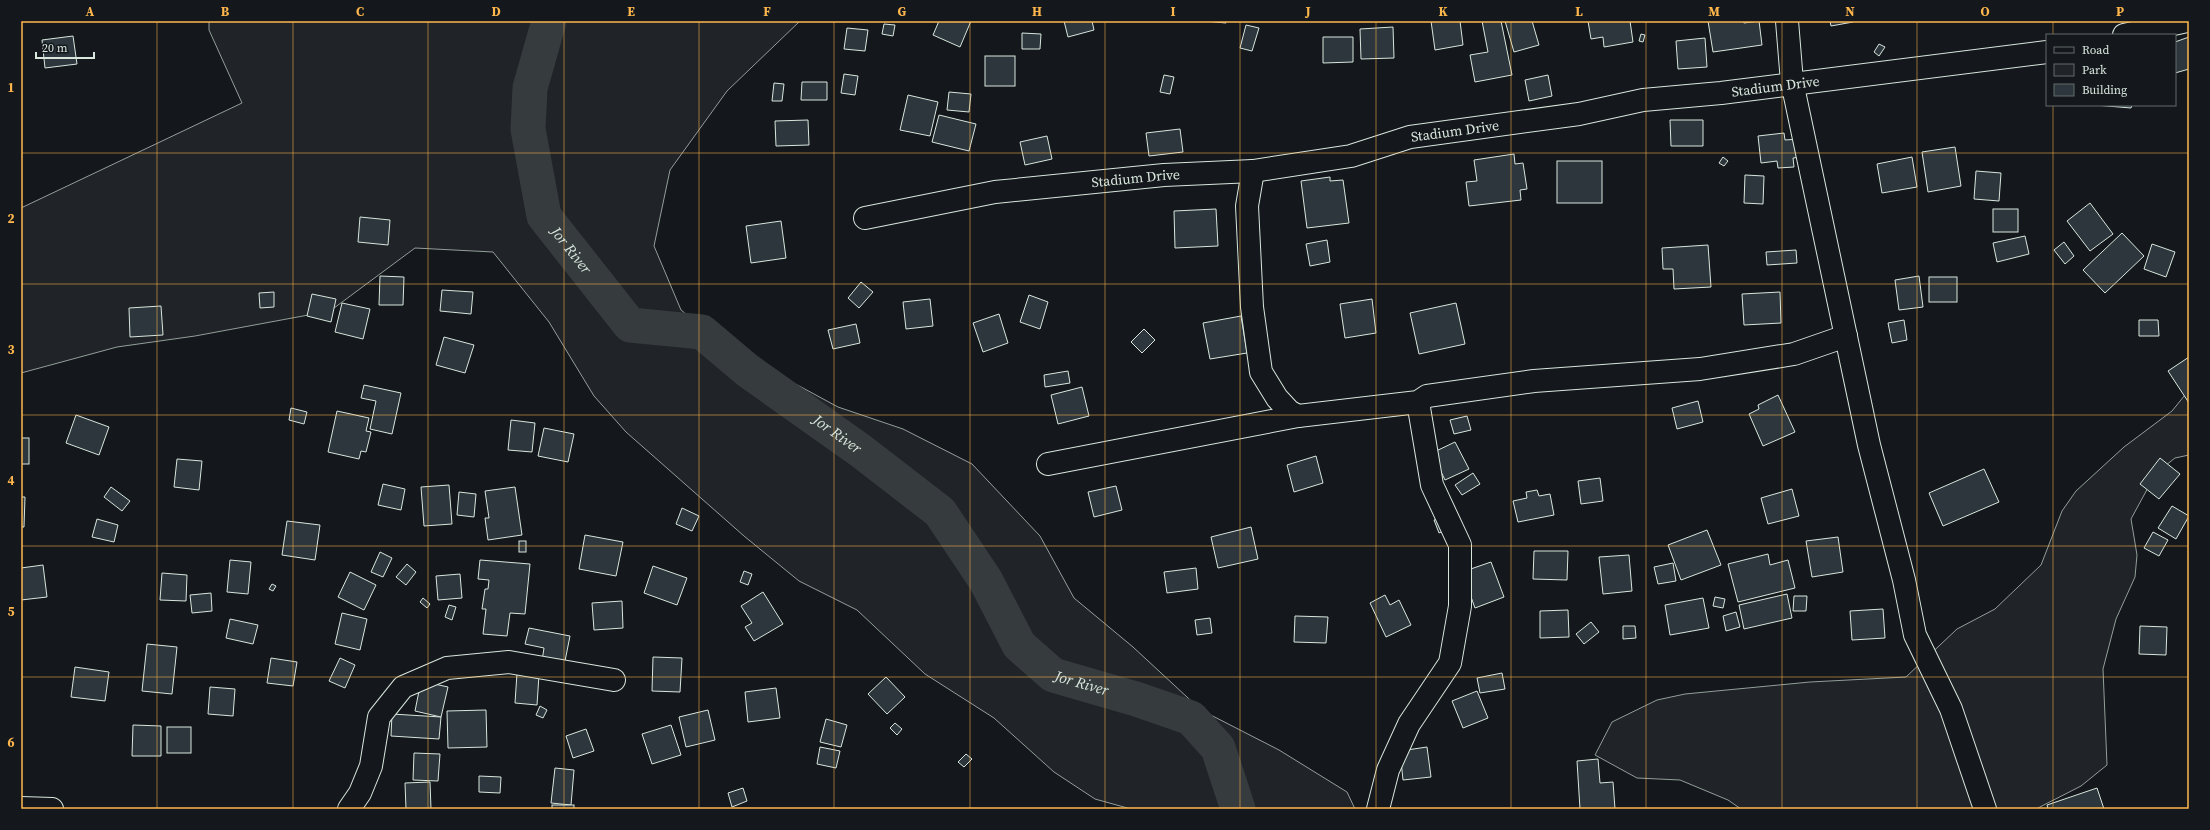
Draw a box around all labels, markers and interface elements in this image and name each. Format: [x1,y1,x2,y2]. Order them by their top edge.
text: A [86,3,95,20]
text: B [221,3,230,20]
text: C [356,3,364,20]
text: D [491,3,501,20]
text: E [627,3,635,20]
text: F [763,3,771,20]
text: G [898,3,907,20]
text: H [1032,3,1042,20]
text: I [1170,3,1176,20]
text: J [1304,3,1311,20]
text: K [1438,3,1448,20]
text: L [1575,3,1583,20]
text: M [1708,3,1720,20]
text: N [1845,3,1855,20]
text: O [1980,3,1990,20]
text: P [2116,3,2124,20]
scale bar [36,34,94,60]
legend [2046,34,2176,106]
text: 20 m [42,40,68,56]
text: Road [2082,42,2109,58]
text: Park [2082,62,2107,78]
street label: Stadium Drive [1730,71,1821,102]
text: 1 [7,79,15,96]
text: Building [2082,82,2127,98]
street label: Stadium Drive [1410,115,1500,147]
street label: Stadium Drive [1091,164,1180,192]
text: 2 [7,210,15,227]
water label: Jor River [545,220,597,279]
text: 3 [7,341,15,358]
water label: Jor River [807,408,867,459]
text: 4 [7,472,15,489]
text: 5 [7,603,15,620]
water label: Jor River [1051,665,1112,701]
text: 6 [7,734,15,751]

